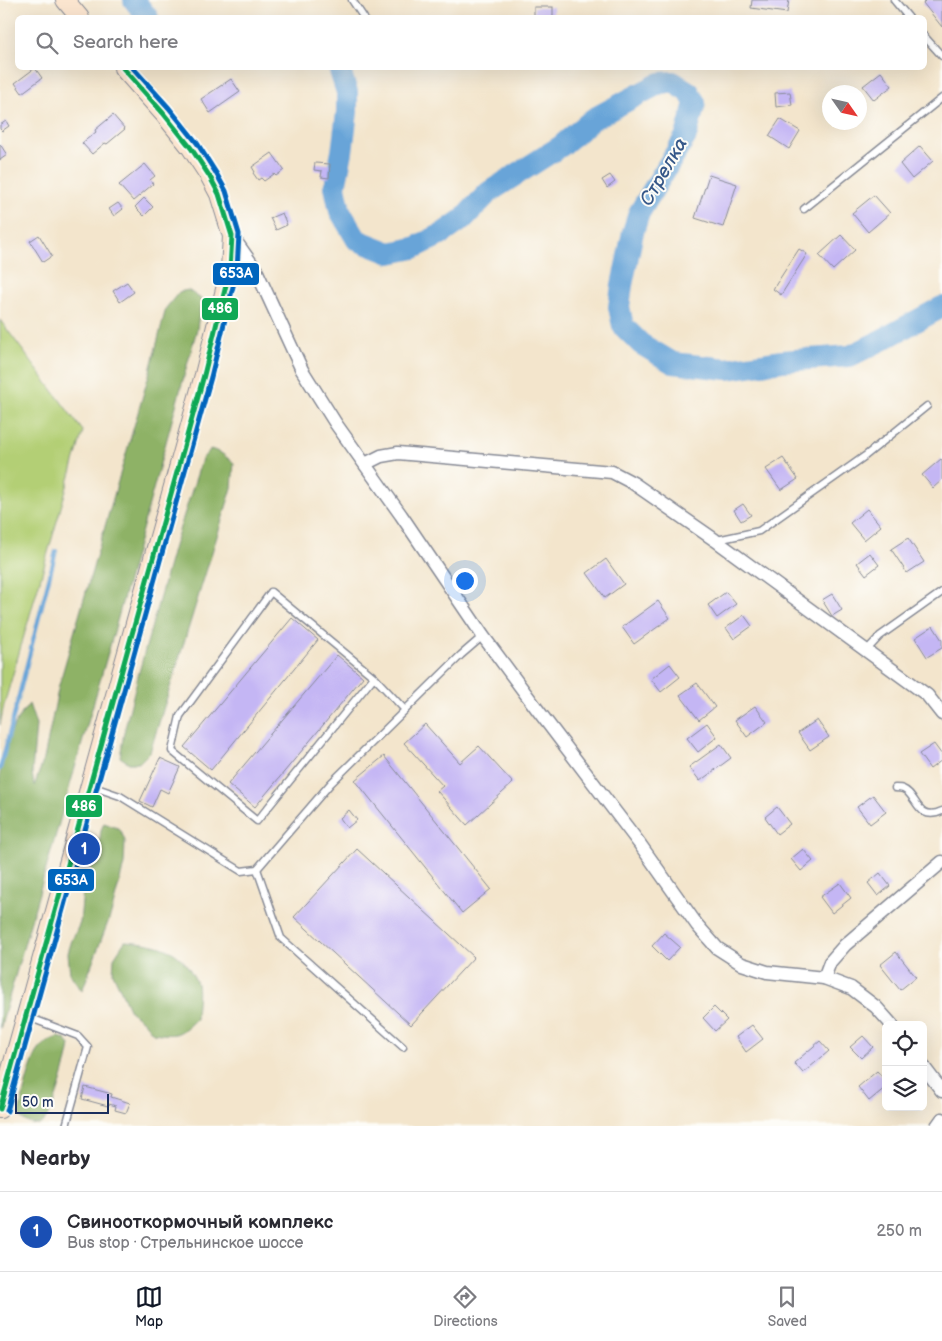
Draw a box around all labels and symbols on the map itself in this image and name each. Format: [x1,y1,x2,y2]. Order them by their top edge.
north arrow [822,85,867,130]
water label: Стрелка [635,134,693,210]
line badge: 653А [212,262,260,286]
text: 653А [219,265,253,282]
line badge: 486 [201,297,239,321]
text: 486 [207,300,233,317]
your location [452,568,478,594]
line badge: 486 [65,794,103,818]
text: 486 [71,798,97,815]
pin: 1 [68,830,100,868]
line badge: 653А [47,868,95,892]
text: 653А [54,872,88,889]
scale bar [15,1091,109,1114]

